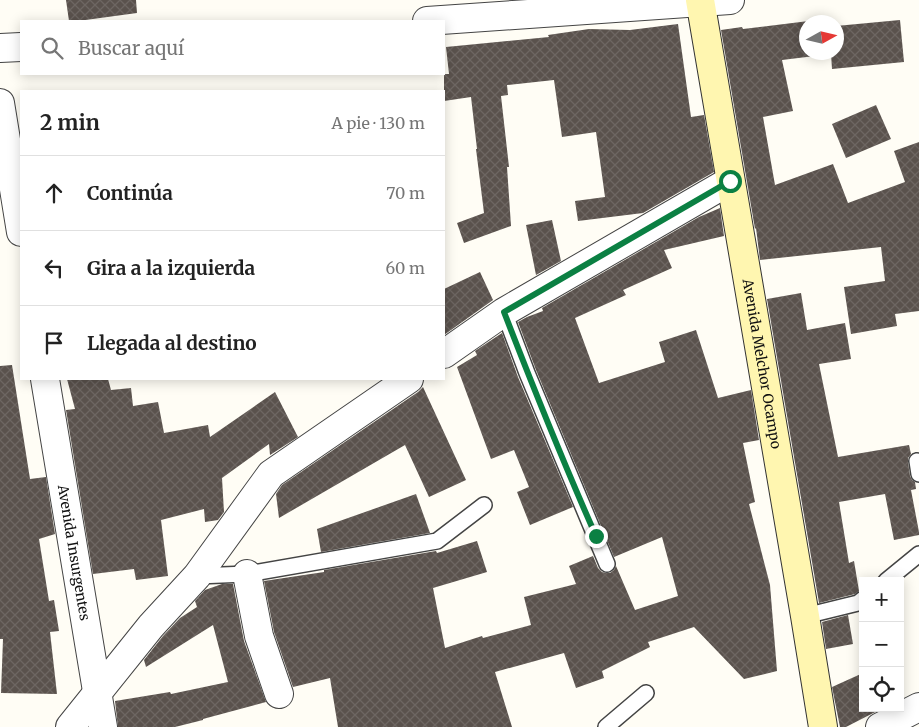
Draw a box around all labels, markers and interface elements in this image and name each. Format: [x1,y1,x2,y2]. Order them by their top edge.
north arrow [799,15,844,60]
search box [20,20,445,75]
icon: search [38,34,66,62]
text: Buscar aquí [78,36,184,60]
text: 2 min [40,109,100,136]
text: A pie · 130 m [332,113,425,133]
route start [719,170,742,193]
icon: ahead [40,179,68,207]
text: Continúa [87,181,173,205]
text: 70 m [386,183,425,203]
icon: left [40,254,68,282]
text: Gira a la izquierda [87,256,255,280]
text: 60 m [385,258,425,278]
street label: Avenida Melchor Ocampo [738,276,785,450]
icon: arrive [40,329,68,357]
text: Llegada al destino [87,331,257,355]
street label: Avenida Insurgentes [54,482,94,622]
route end [585,525,608,548]
map controls [859,577,904,712]
button: + [859,577,904,622]
button: − [859,622,904,667]
button: locate [859,667,904,712]

